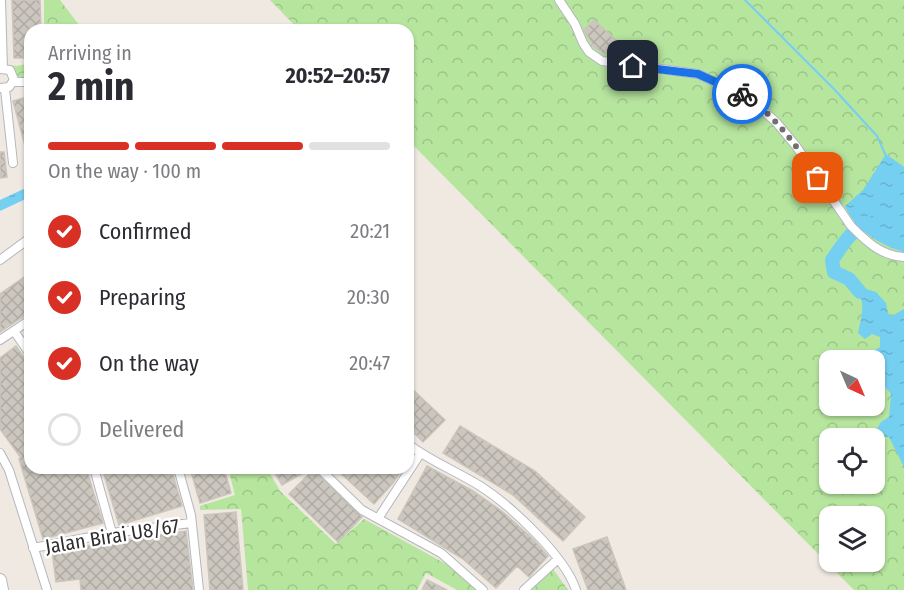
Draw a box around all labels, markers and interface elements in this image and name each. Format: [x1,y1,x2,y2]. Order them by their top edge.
pin [607,40,658,91]
text: Arriving in [48,41,132,65]
icon: home [616,49,649,82]
text: 20:52–20:57 [285,62,390,89]
text: 2 min [48,64,134,110]
courier [712,64,772,124]
icon: bike [726,78,759,111]
pin [792,152,843,203]
text: On the way · 100 m [48,159,201,183]
icon: bag [801,161,834,194]
icon: check [48,215,81,248]
text: Confirmed [99,218,192,245]
text: 20:21 [350,219,390,243]
icon: check [48,281,81,314]
text: Preparing [99,284,185,311]
text: 20:30 [347,285,390,309]
icon: check [48,347,81,380]
text: On the way [99,350,199,377]
north arrow [819,350,885,416]
map controls [819,350,885,572]
text: 20:47 [349,351,390,375]
text: Delivered [99,416,184,443]
button: locate [819,428,885,494]
button: layers [819,506,885,572]
street label: Jalan Birai U8/67 [43,514,181,558]

